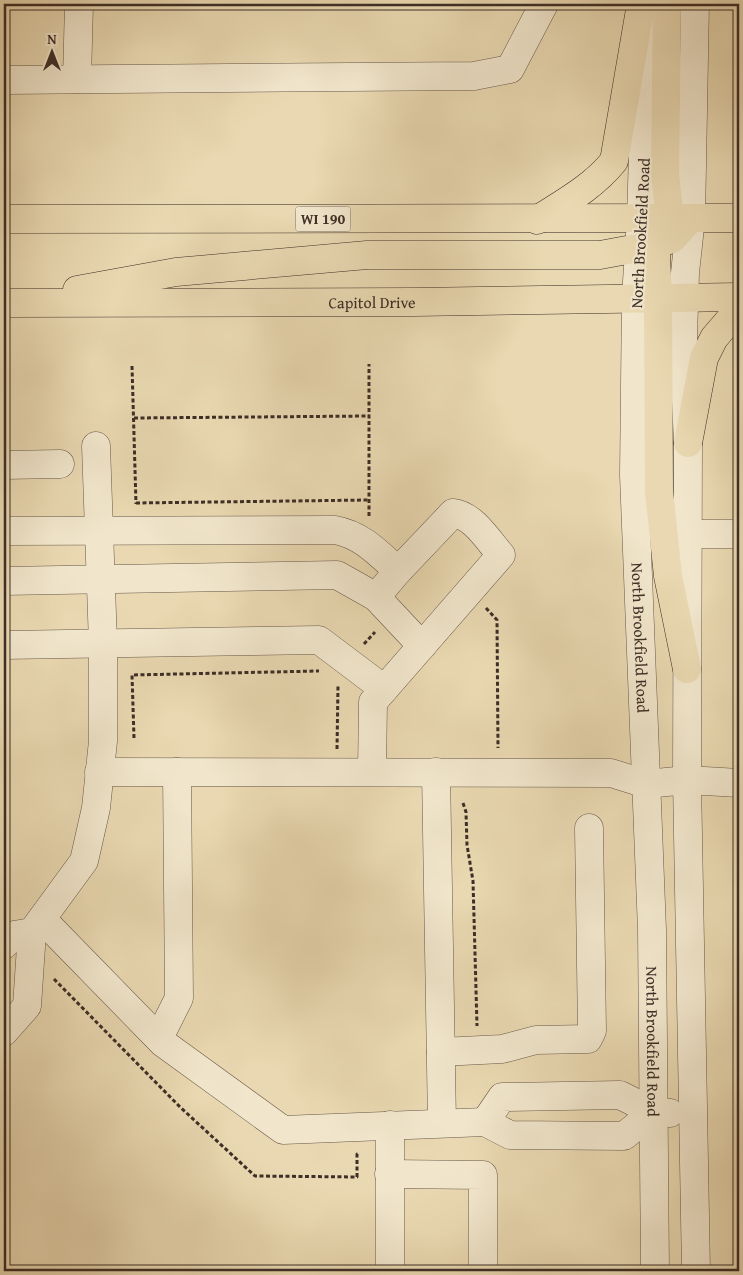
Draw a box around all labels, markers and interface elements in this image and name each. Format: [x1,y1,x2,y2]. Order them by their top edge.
north arrow [28,28,78,78]
text: N [47,29,57,49]
street label: North Brookfield Road [624,157,656,309]
road number: WI 190 [296,206,350,232]
street label: Capitol Drive [328,290,416,314]
street label: North Brookfield Road [625,562,655,714]
street label: North Brookfield Road [640,966,666,1117]

